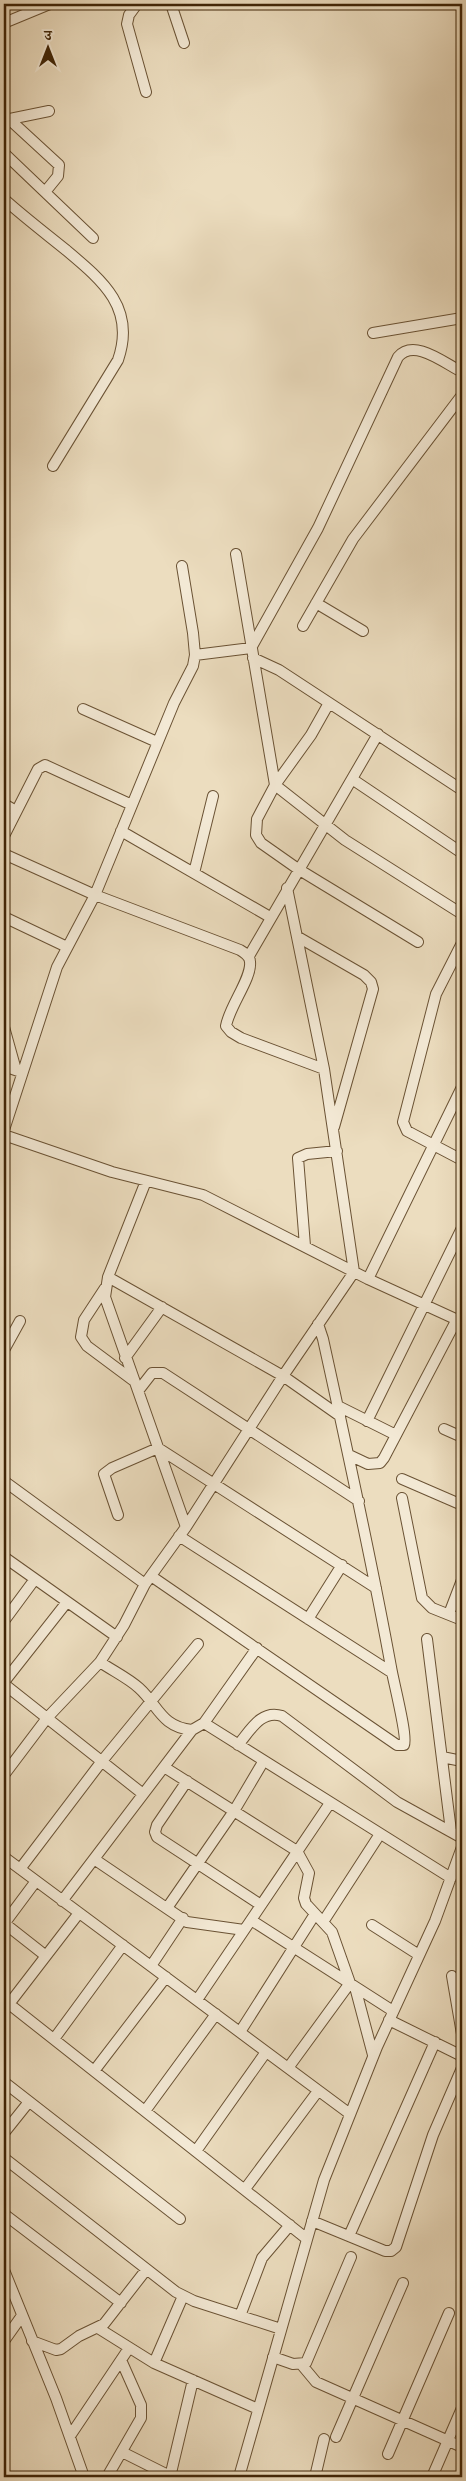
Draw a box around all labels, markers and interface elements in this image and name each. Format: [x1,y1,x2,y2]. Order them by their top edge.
north arrow [22,22,72,72]
text: उ [43,26,52,45]

